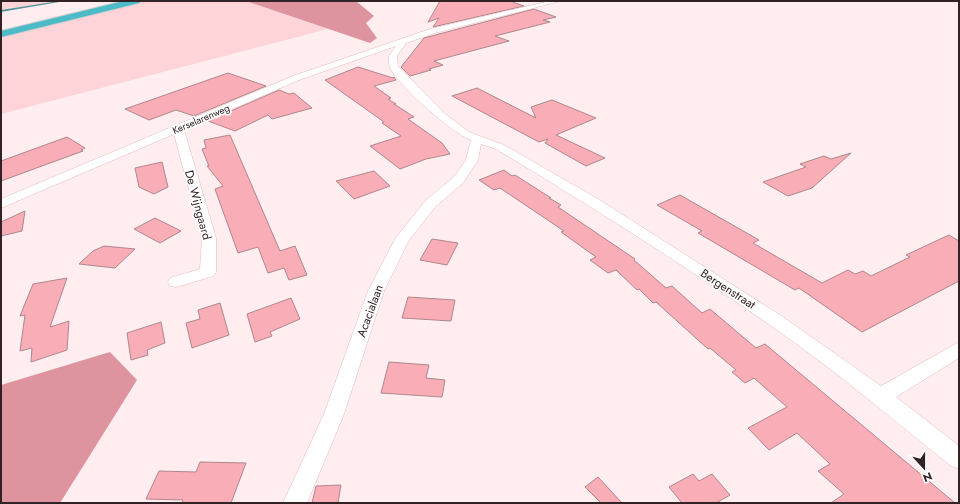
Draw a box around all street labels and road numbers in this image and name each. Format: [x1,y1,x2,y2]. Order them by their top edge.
street label: Kerselarenweg [170,100,232,138]
street label: De Wijngaard [180,168,216,242]
street label: Bergenstraat [697,264,759,314]
street label: Acacialaan [352,282,388,340]

